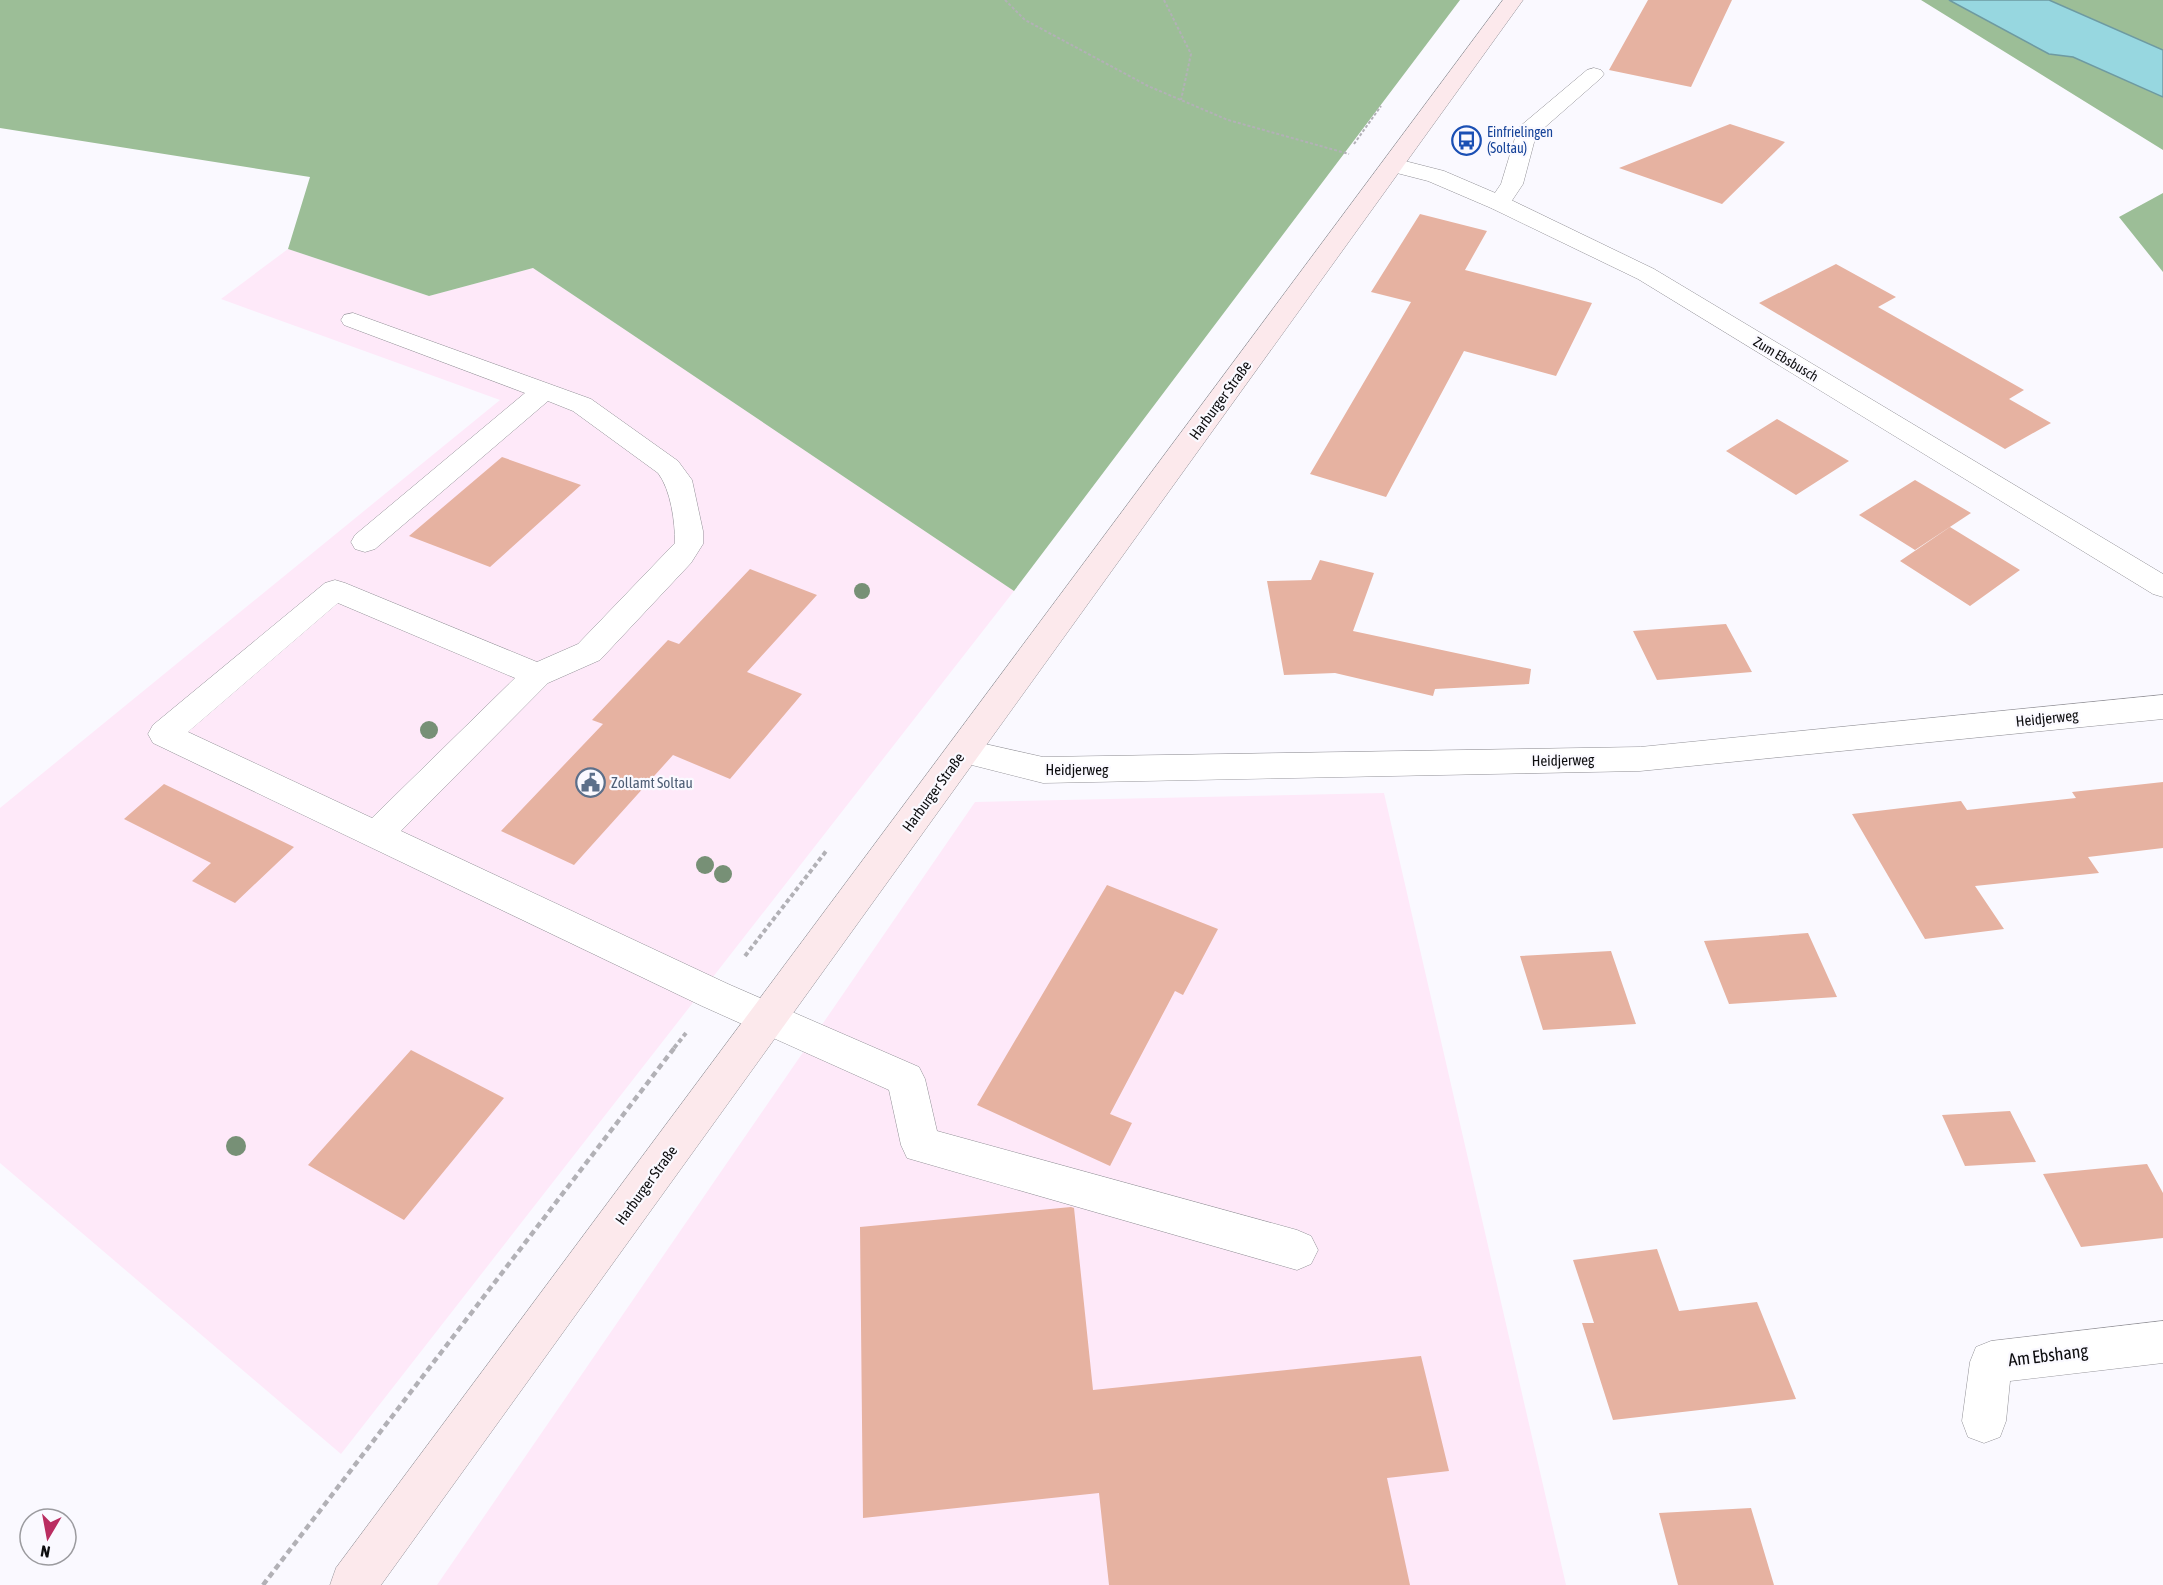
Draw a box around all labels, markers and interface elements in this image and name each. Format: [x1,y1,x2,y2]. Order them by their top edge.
bus stop icon: Einfrielingen (Soltau) [1450,124,1482,156]
place label: Einfrielingen (Soltau) [1487,124,1553,156]
street label: Zum Ebsbusch [1751,333,1821,385]
street label: Harburger Straße [1186,357,1254,443]
street label: Heidjerweg [2015,706,2080,730]
street label: Harburger Straße [899,749,967,835]
street label: Heidjerweg [1531,751,1595,769]
street label: Heidjerweg [1046,761,1109,778]
public building icon: Zollamt Soltau [574,766,606,798]
place label: Zollamt Soltau [611,774,693,791]
street label: Harburger Straße [612,1142,680,1228]
street label: Am Ebshang [2007,1340,2089,1370]
north arrow [18,1507,78,1567]
text: N [39,1542,52,1561]

